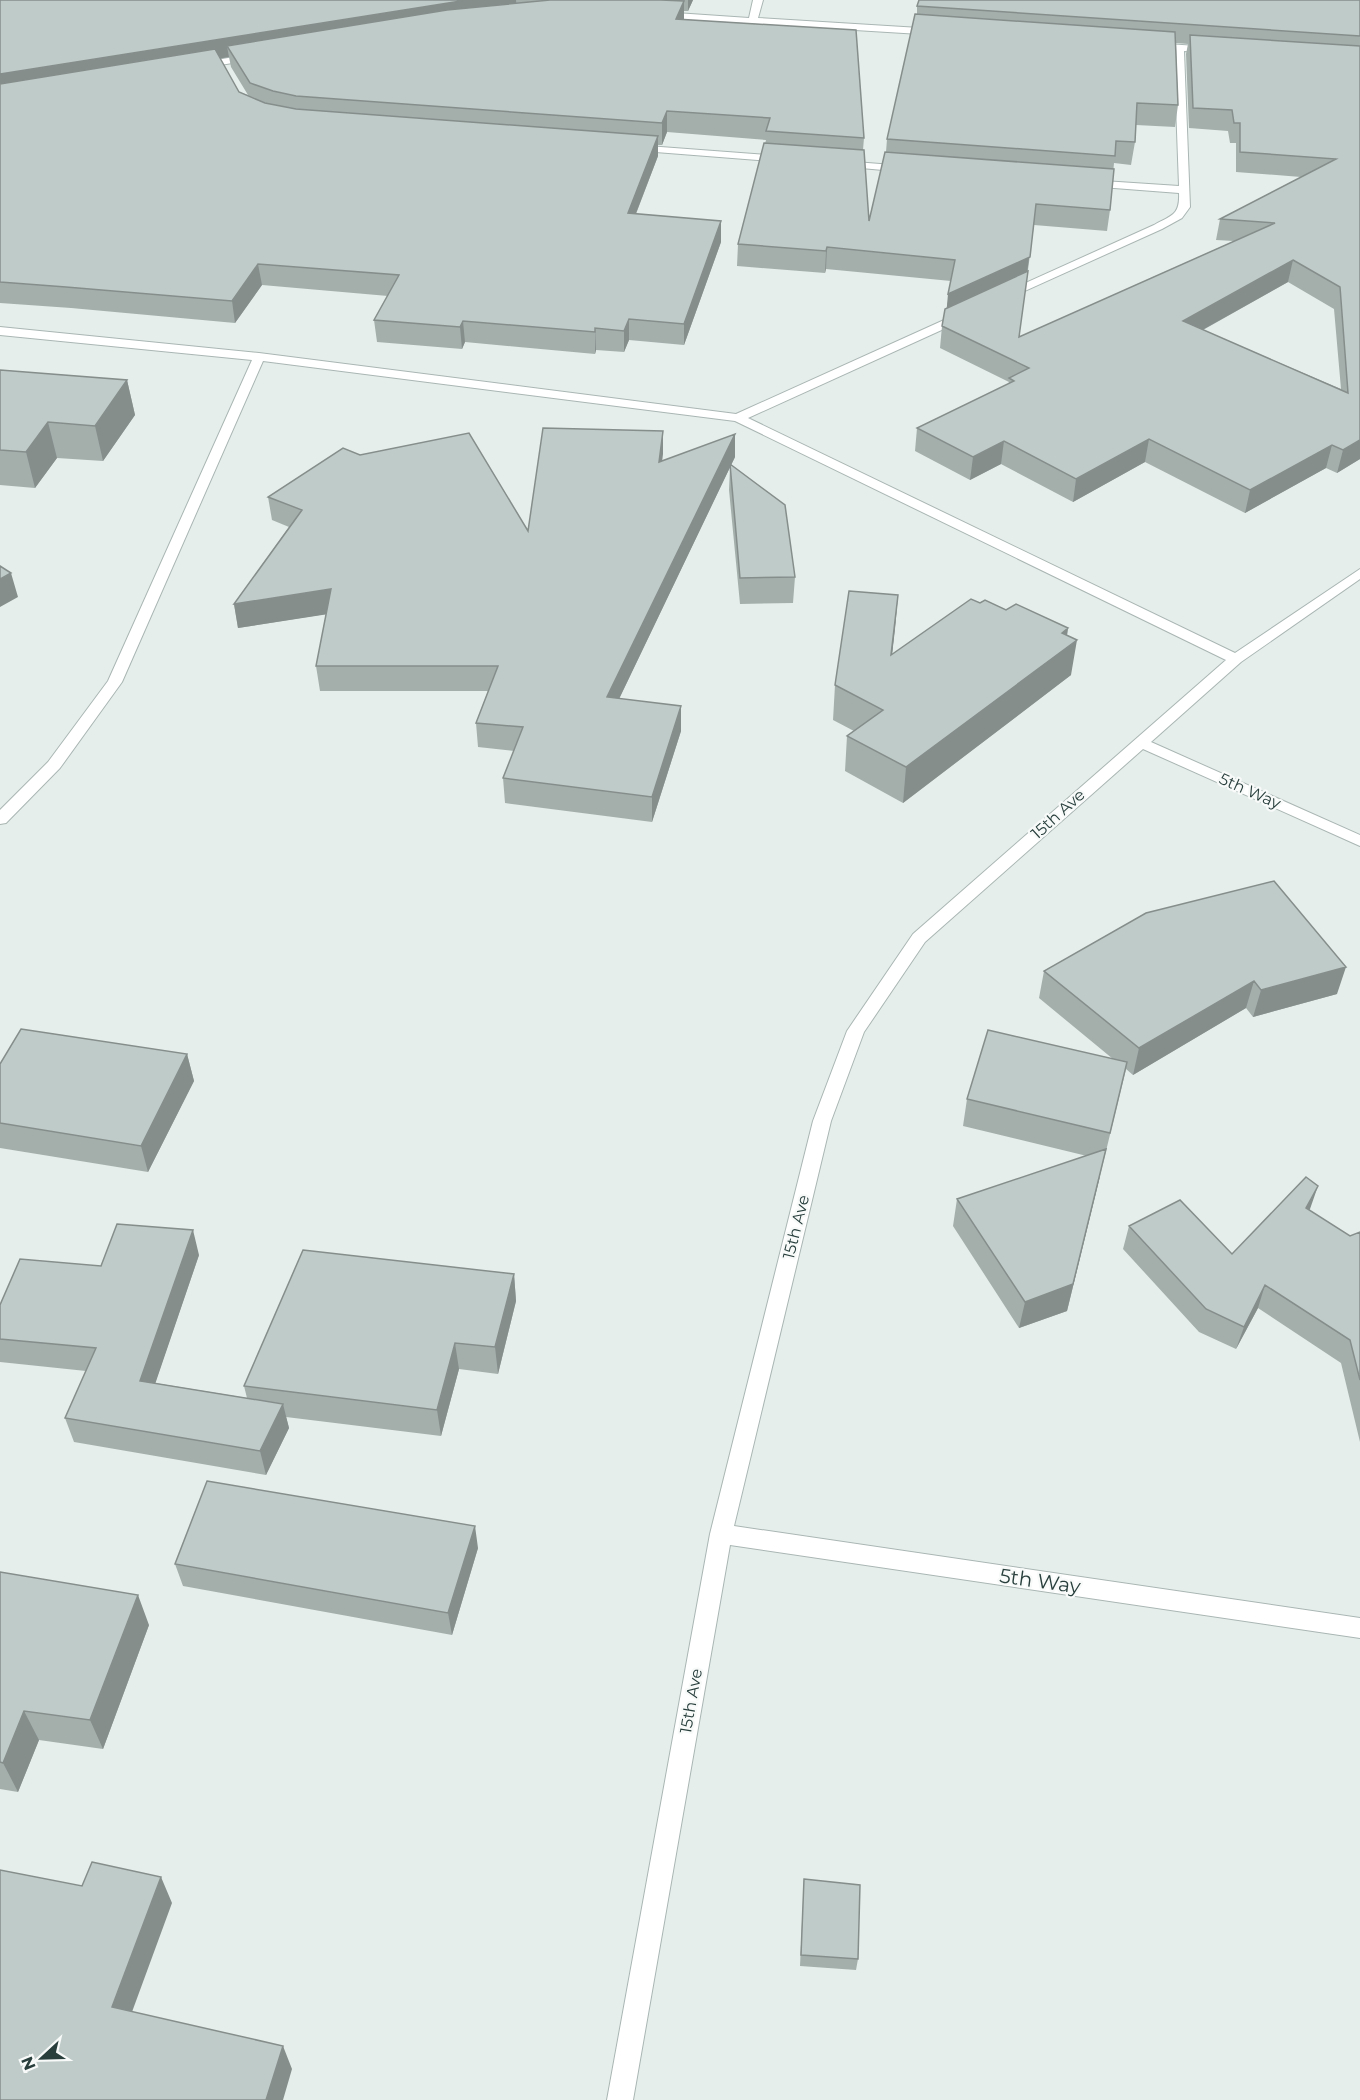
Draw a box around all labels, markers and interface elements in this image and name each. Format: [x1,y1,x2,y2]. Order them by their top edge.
street label: 5th Way [1216,769,1284,813]
street label: 15th Ave [1027,785,1089,843]
street label: 15th Ave [779,1193,813,1261]
street label: 5th Way [998,1563,1082,1599]
street label: 15th Ave [676,1667,706,1735]
north arrow [12,2028,72,2088]
text: N [17,2054,40,2073]

